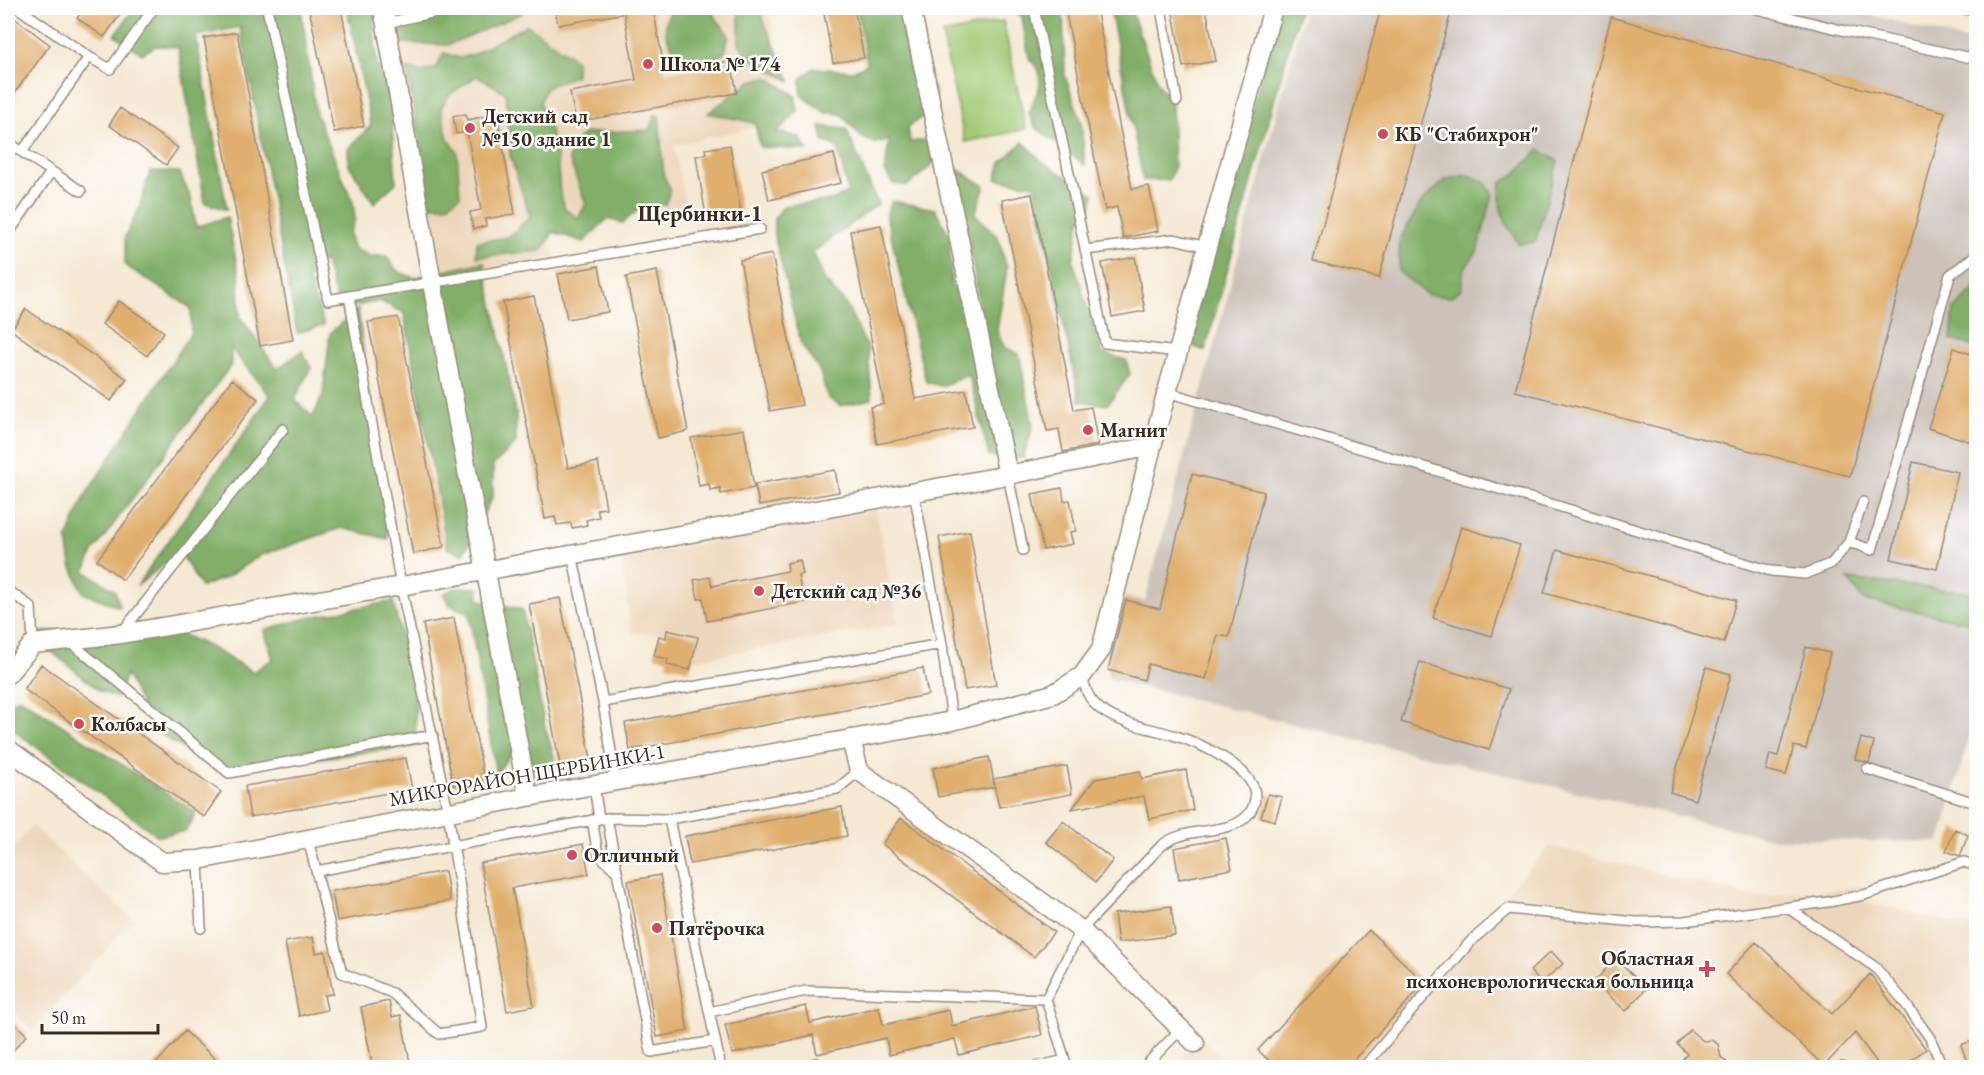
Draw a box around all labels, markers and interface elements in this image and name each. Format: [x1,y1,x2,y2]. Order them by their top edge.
place label: Школа № 174 [660,51,781,77]
marker: Школа № 174 [641,57,655,71]
place label: Детский сад №150 здание 1 [482,103,611,152]
marker: Детский сад №150 здание 1 [463,121,477,135]
place label: КБ "Стабихрон" [1395,121,1539,147]
marker: КБ "Стабихрон" [1376,127,1390,141]
district label: Щербинки-1 [638,199,762,228]
place label: Магнит [1100,417,1167,443]
marker: Магнит [1081,423,1095,437]
place label: Детский сад №36 [771,578,922,604]
marker: Детский сад №36 [752,584,766,598]
place label: Колбасы [91,711,166,737]
marker: Колбасы [72,717,86,731]
street label: МИКРОРАЙОН ЩЕРБИНКИ-1 [387,738,667,812]
place label: Отличный [584,842,679,868]
marker: Отличный [565,848,579,862]
place label: Пятёрочка [669,915,765,941]
marker: Пятёрочка [650,921,664,935]
place label: Областная психоневрологическая больница [1406,945,1694,994]
marker: Областная психоневрологическая больница [1698,960,1716,978]
scale bar [42,997,158,1035]
text: 50 m [51,1006,86,1029]

